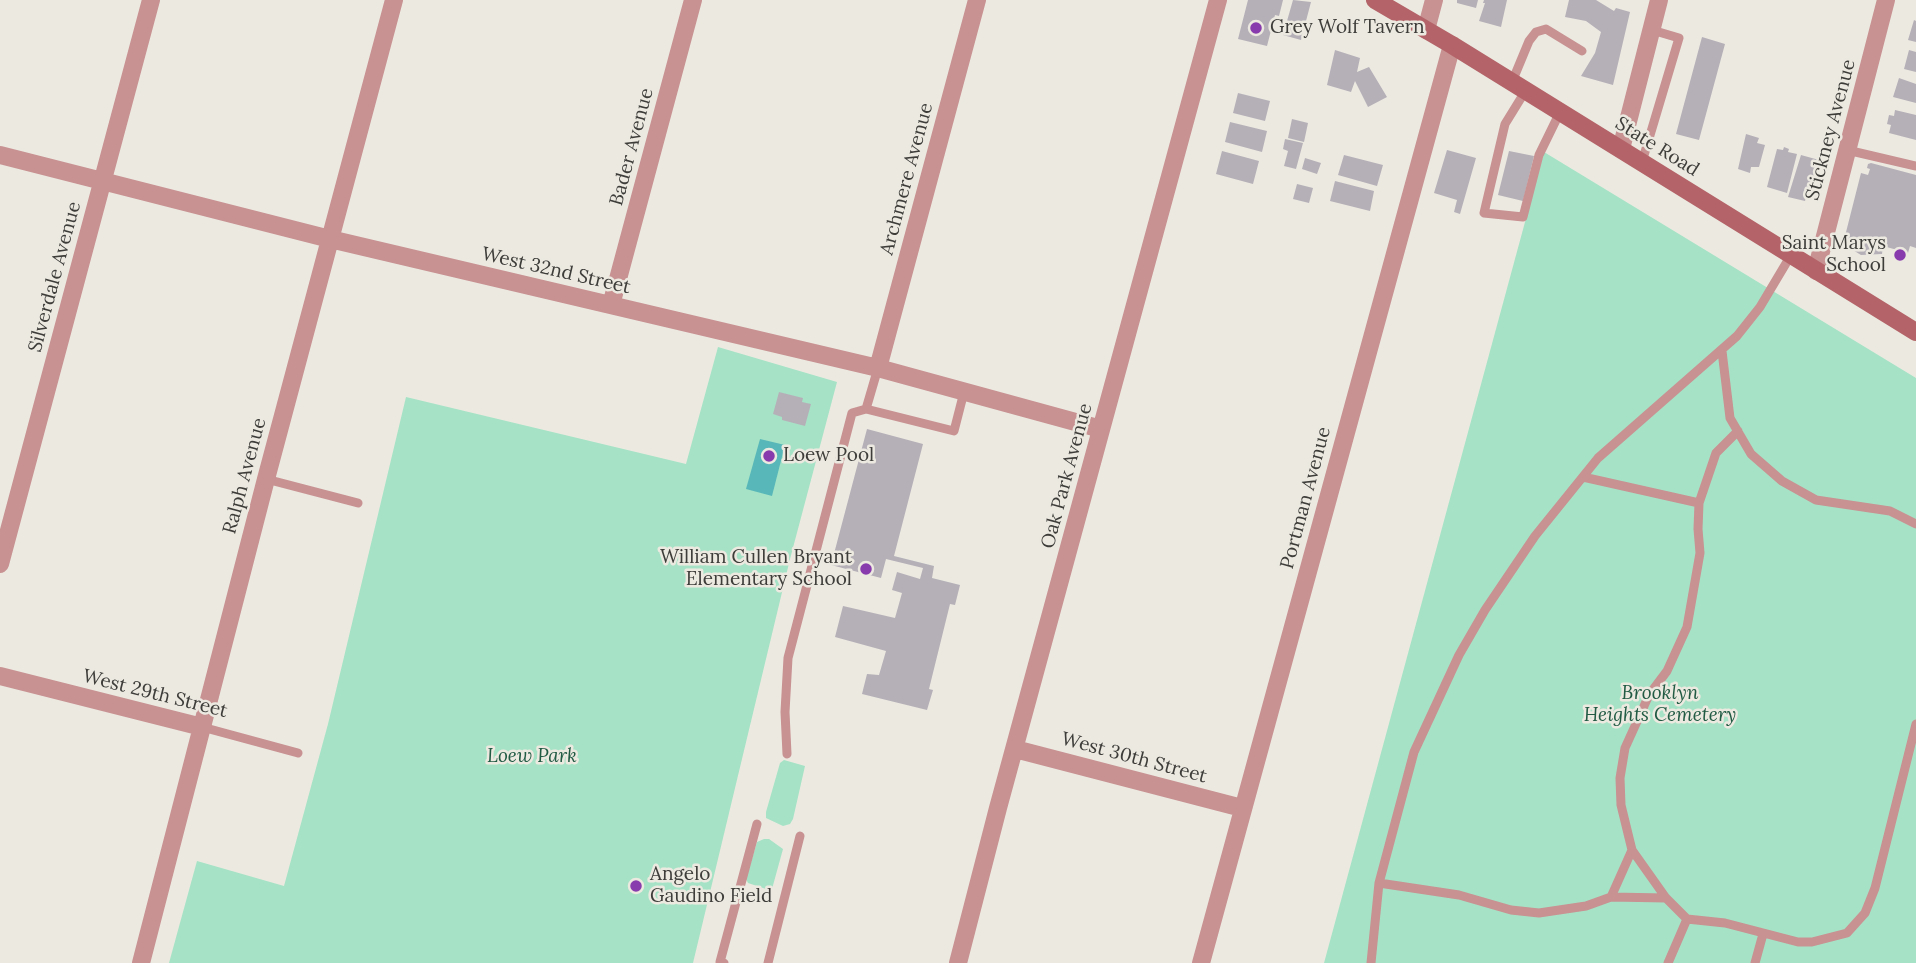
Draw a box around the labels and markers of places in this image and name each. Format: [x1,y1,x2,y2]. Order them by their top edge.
place label: Grey Wolf Tavern [1270,17,1424,39]
marker: Grey Wolf Tavern [1248,20,1264,36]
place label: Saint Marys School [1782,233,1886,277]
marker: Saint Marys School [1892,247,1908,263]
place label: Loew Pool [783,445,874,467]
marker: Loew Pool [761,448,777,464]
place label: William Cullen Bryant Elementary School [660,547,852,591]
marker: William Cullen Bryant Elementary School [858,561,874,577]
place label: Angelo Gaudino Field [650,864,772,908]
marker: Angelo Gaudino Field [628,878,644,894]

